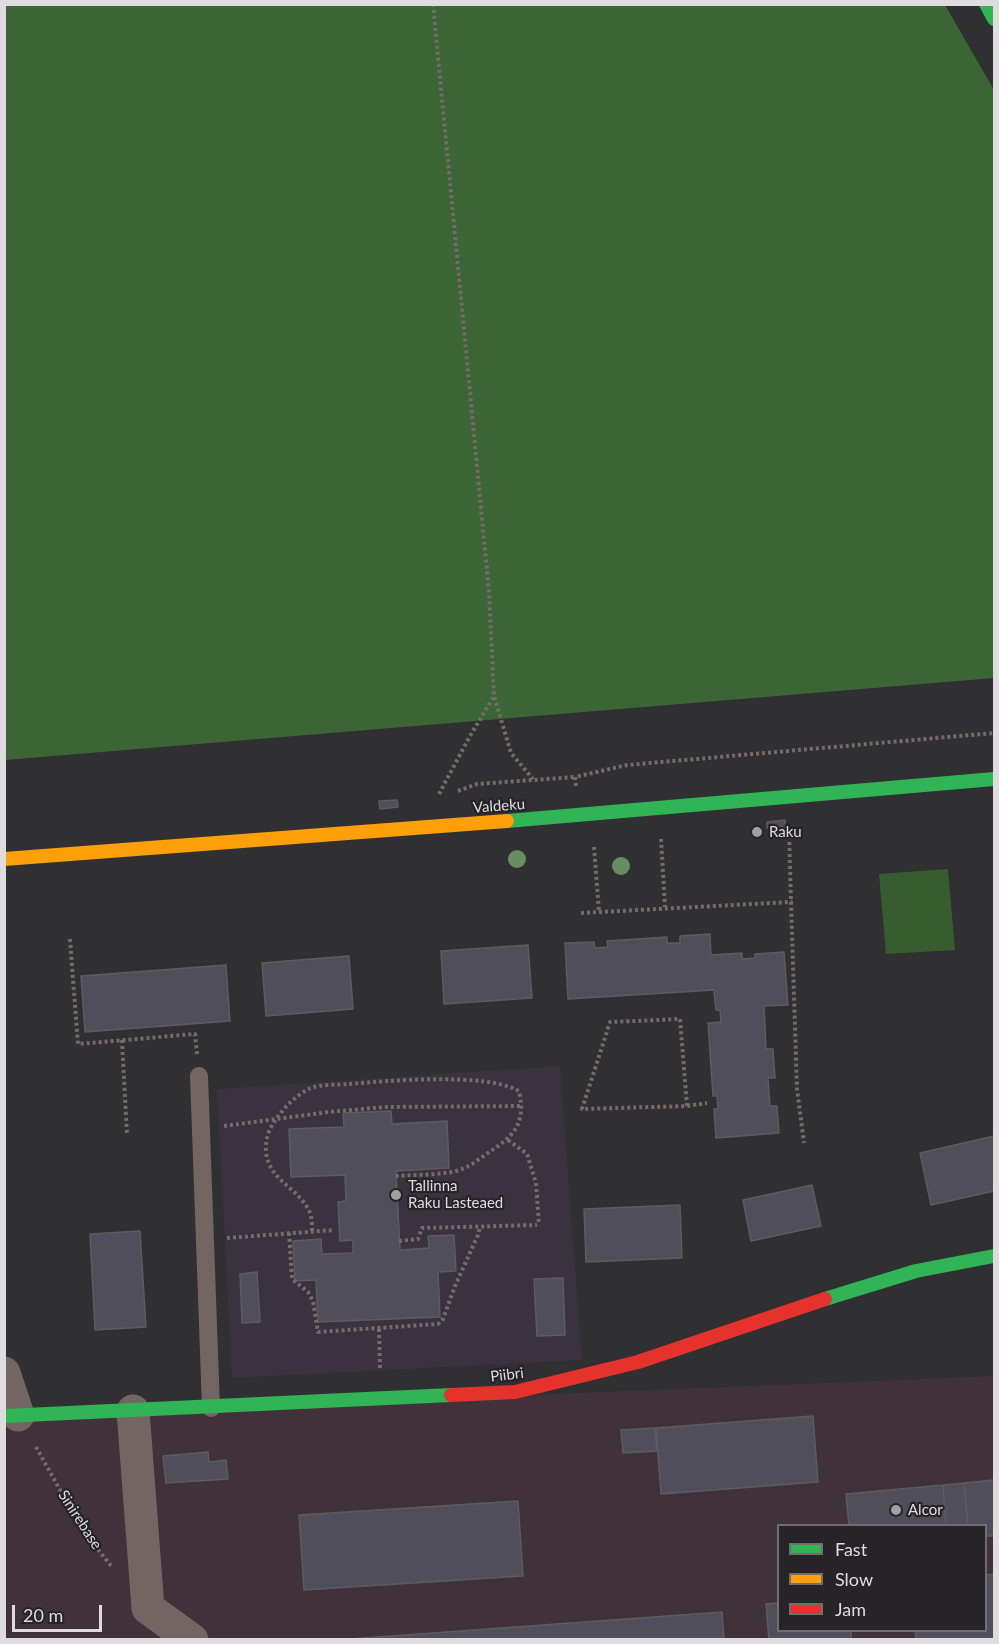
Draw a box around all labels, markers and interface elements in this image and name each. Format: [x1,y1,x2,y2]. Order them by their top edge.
street label: Valdeku [472,795,526,817]
place label: Raku [769,823,802,841]
marker: Raku [750,825,764,839]
place label: Tallinna Raku Lasteaed [408,1177,503,1212]
marker: Tallinna Raku Lasteaed [389,1188,403,1202]
street label: Piibri [489,1364,525,1386]
street label: Sinirebase [54,1487,106,1553]
place label: Alcor [908,1501,943,1519]
marker: Alcor [889,1503,903,1517]
legend [777,1524,987,1632]
text: Fast [835,1538,867,1560]
text: Slow [835,1568,873,1590]
scale bar [15,1593,105,1631]
text: Jam [835,1598,866,1620]
text: 20 m [23,1604,63,1626]

